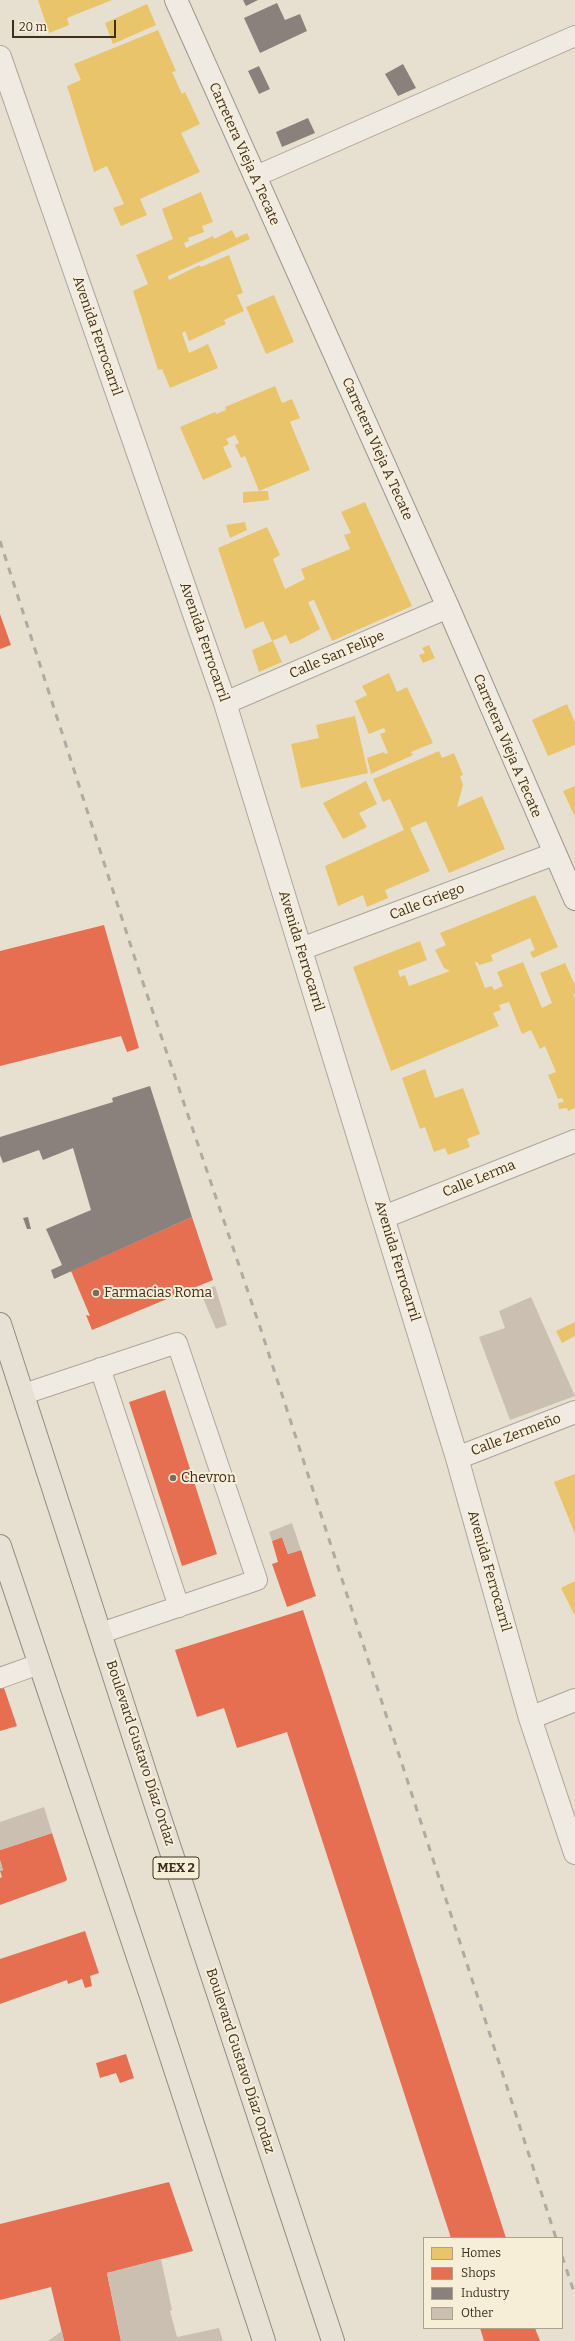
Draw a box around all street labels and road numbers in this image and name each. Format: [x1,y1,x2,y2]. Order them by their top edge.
street label: Carretera Vieja A Tecate [205,80,283,228]
street label: Avenida Ferrocarril [69,274,125,398]
street label: Carretera Vieja A Tecate [338,375,416,523]
street label: Avenida Ferrocarril [176,580,232,704]
street label: Calle San Felipe [287,627,387,683]
street label: Carretera Vieja A Tecate [469,672,545,820]
street label: Calle Griego [387,880,467,924]
street label: Avenida Ferrocarril [275,889,327,1013]
street label: Calle Lerma [440,1157,518,1201]
street label: Avenida Ferrocarril [371,1199,423,1323]
street label: Calle Zermeño [469,1410,563,1460]
street label: Avenida Ferrocarril [464,1509,514,1633]
street label: Boulevard Gustavo Díaz Ordaz [102,1658,178,1848]
road number: MEX 2 [153,1857,199,1879]
street label: Boulevard Gustavo Díaz Ordaz [202,1966,278,2156]

